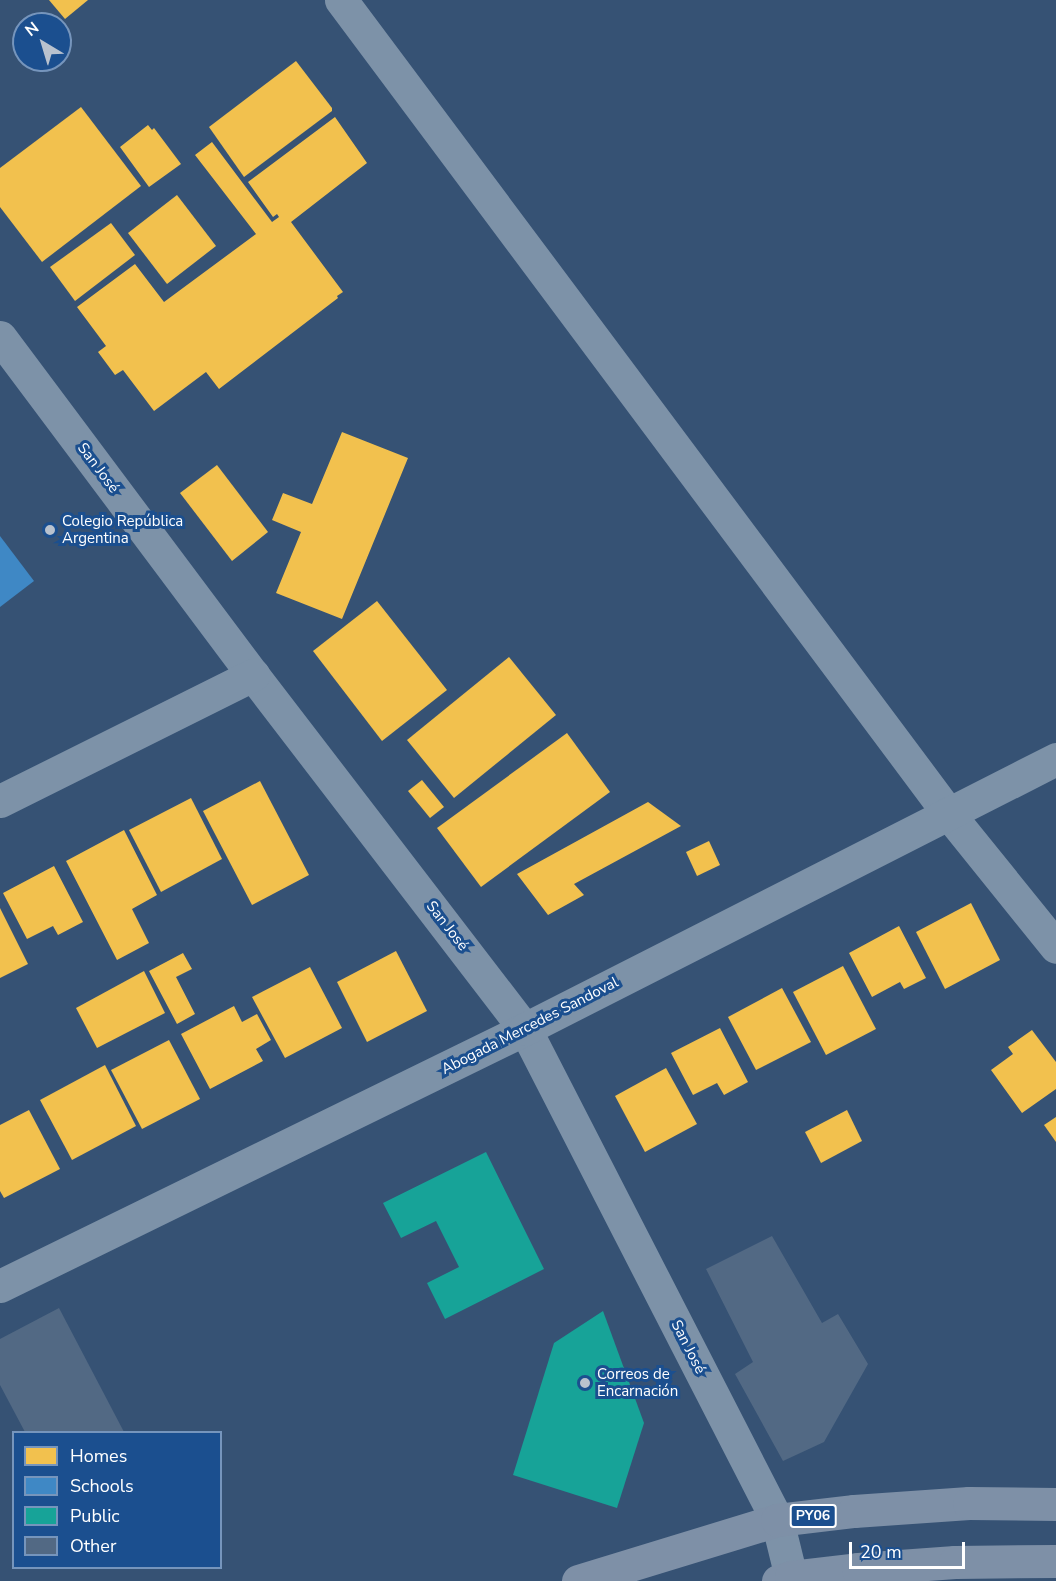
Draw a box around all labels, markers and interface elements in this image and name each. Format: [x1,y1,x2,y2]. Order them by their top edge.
north arrow [12,12,72,72]
text: N [21,17,44,42]
street label: San José [73,439,123,497]
place label: Colegio República Argentina [62,512,183,547]
marker: Colegio República Argentina [43,523,57,537]
street label: San José [422,898,472,954]
street label: Abogada Mercedes Sandoval [438,973,622,1079]
street label: San José [667,1317,709,1377]
place label: Correos de Encarnación [597,1365,678,1400]
marker: Correos de Encarnación [578,1376,592,1390]
legend [12,1431,222,1569]
text: Homes [70,1444,127,1468]
text: Schools [70,1474,134,1498]
text: Public [70,1504,120,1528]
road number: PY06 [789,1505,837,1527]
scale bar [852,1530,968,1568]
text: Other [70,1534,116,1558]
text: 20 m [860,1540,902,1564]

